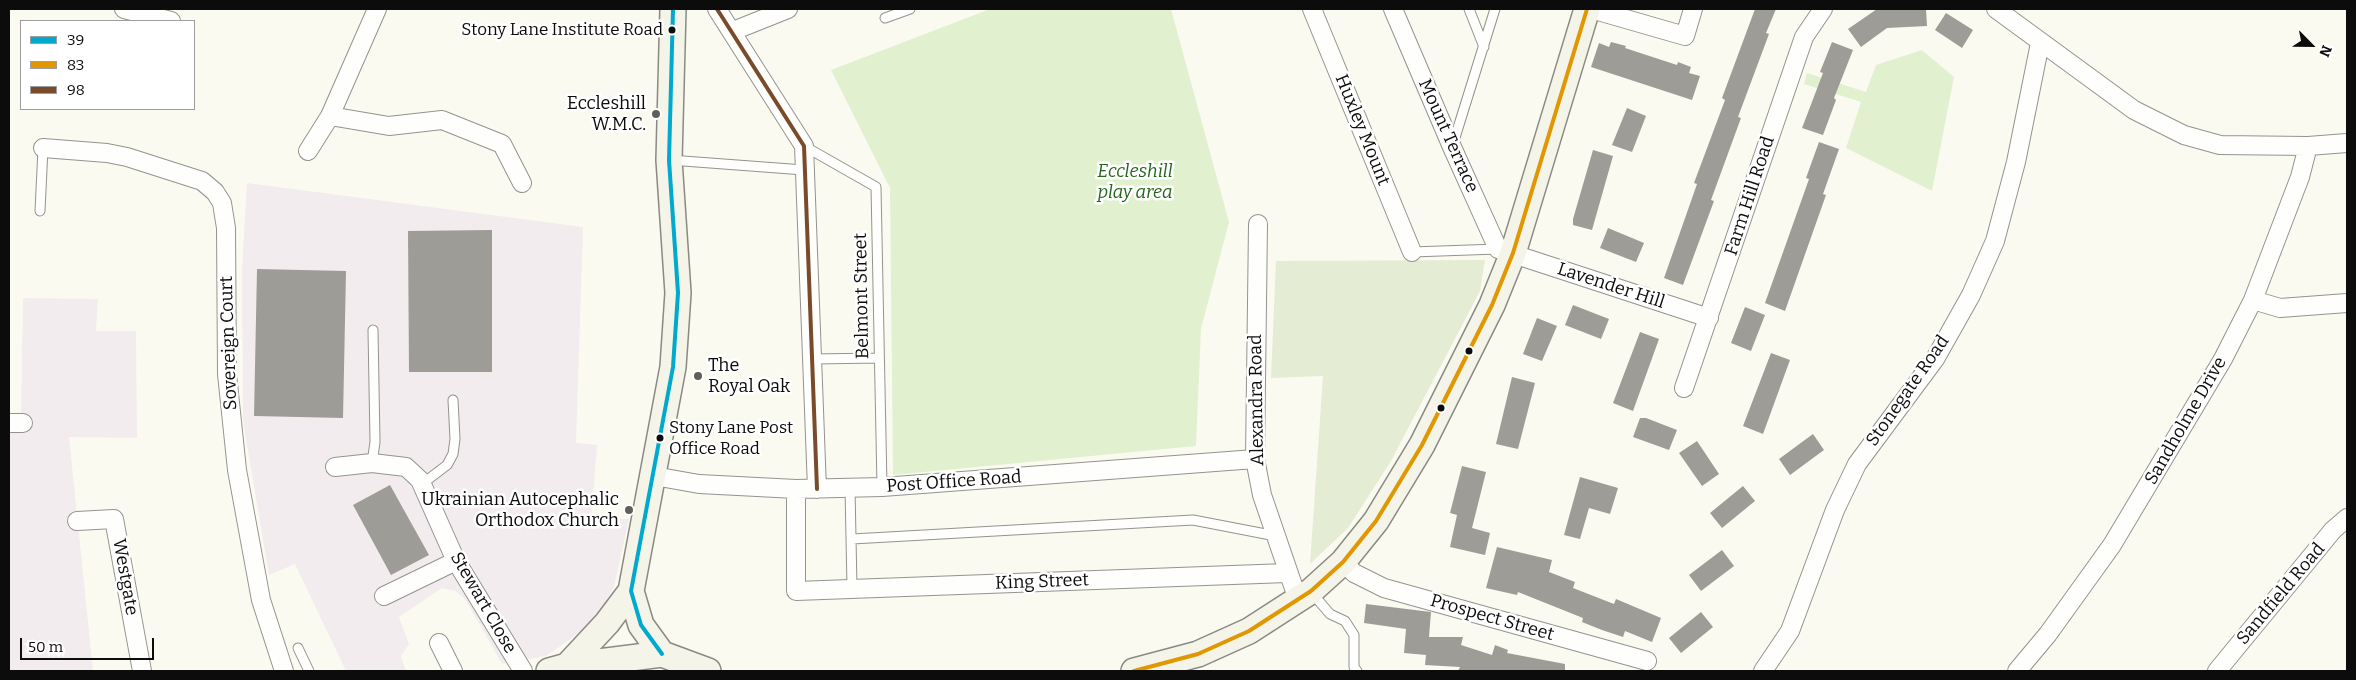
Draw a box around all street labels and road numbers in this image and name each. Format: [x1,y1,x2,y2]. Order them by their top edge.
street label: Huxley Mount [1330,71,1394,189]
street label: Mount Terrace [1413,76,1483,196]
street label: Farm Hill Road [1721,134,1779,258]
street label: Belmont Street [850,233,874,359]
street label: Lavender Hill [1555,258,1667,314]
street label: Sovereign Court [216,276,242,410]
street label: Stonegate Road [1862,331,1954,451]
street label: Alexandra Road [1245,334,1269,466]
street label: Sandholme Drive [2141,353,2231,489]
street label: Post Office Road [886,466,1022,498]
street label: Westgate [108,537,142,617]
street label: Sandfield Road [2232,539,2330,649]
street label: Stewart Close [445,549,521,657]
street label: King Street [995,570,1089,594]
street label: Prospect Street [1428,590,1556,646]

